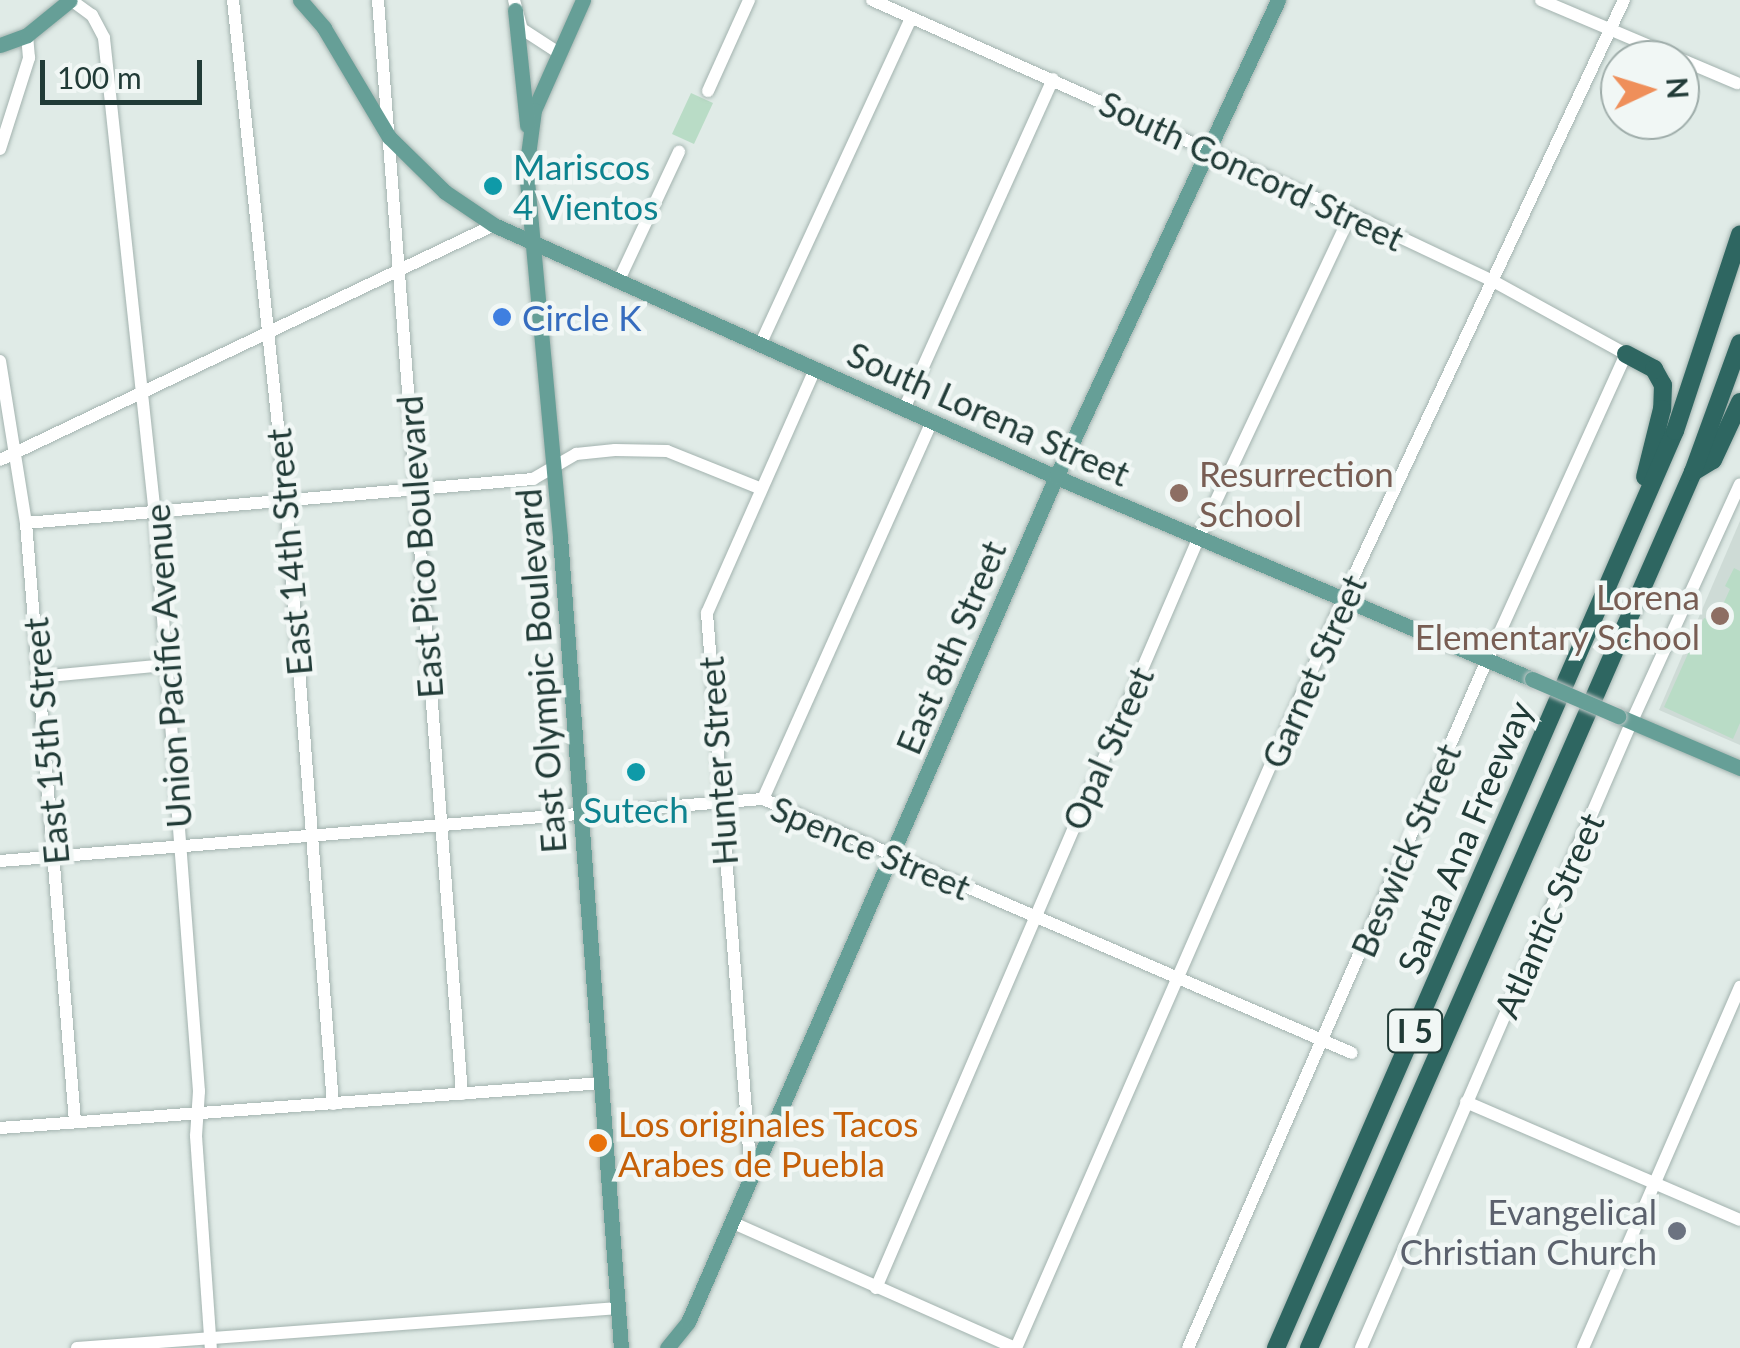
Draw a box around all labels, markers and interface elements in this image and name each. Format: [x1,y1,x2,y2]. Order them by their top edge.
scale bar [45,40,208,102]
north arrow [1600,40,1700,140]
text: 100 m [57,59,142,95]
text: N [1660,76,1696,100]
street label: South Concord Street [1093,81,1411,259]
place label: Mariscos 4 Vientos [513,145,660,227]
marker: Mariscos 4 Vientos [482,175,504,197]
place label: Circle K [522,296,641,338]
marker: Circle K [491,306,513,328]
street label: South Lorena Street [841,332,1137,494]
street label: East Pico Boulevard [387,394,451,700]
street label: East 14th Street [256,427,320,677]
place label: Resurrection School [1199,452,1394,534]
marker: Resurrection School [1168,482,1190,504]
street label: East Olympic Boulevard [506,487,574,855]
street label: Union Pacific Avenue [135,502,199,830]
street label: East 8th Street [886,534,1014,760]
street label: Garnet Street [1252,568,1374,774]
place label: Lorena Elementary School [1414,575,1700,657]
marker: Lorena Elementary School [1709,605,1731,627]
street label: East 15th Street [13,616,77,866]
street label: Hunter Street [689,655,745,867]
street label: Opal Street [1052,660,1162,836]
street label: Santa Ana Freeway [1387,694,1541,980]
street label: Beswick Street [1341,737,1469,963]
marker: Sutech [625,761,647,783]
street label: Spence Street [765,786,977,908]
place label: Sutech [583,788,689,830]
street label: Atlantic Street [1484,806,1612,1024]
road number: I 5 [1385,1004,1445,1058]
place label: Los originales Tacos Arabes de Puebla [618,1102,919,1184]
marker: Los originales Tacos Arabes de Puebla [587,1132,609,1154]
place label: Evangelical Christian Church [1400,1190,1657,1272]
marker: Evangelical Christian Church [1666,1220,1688,1242]

